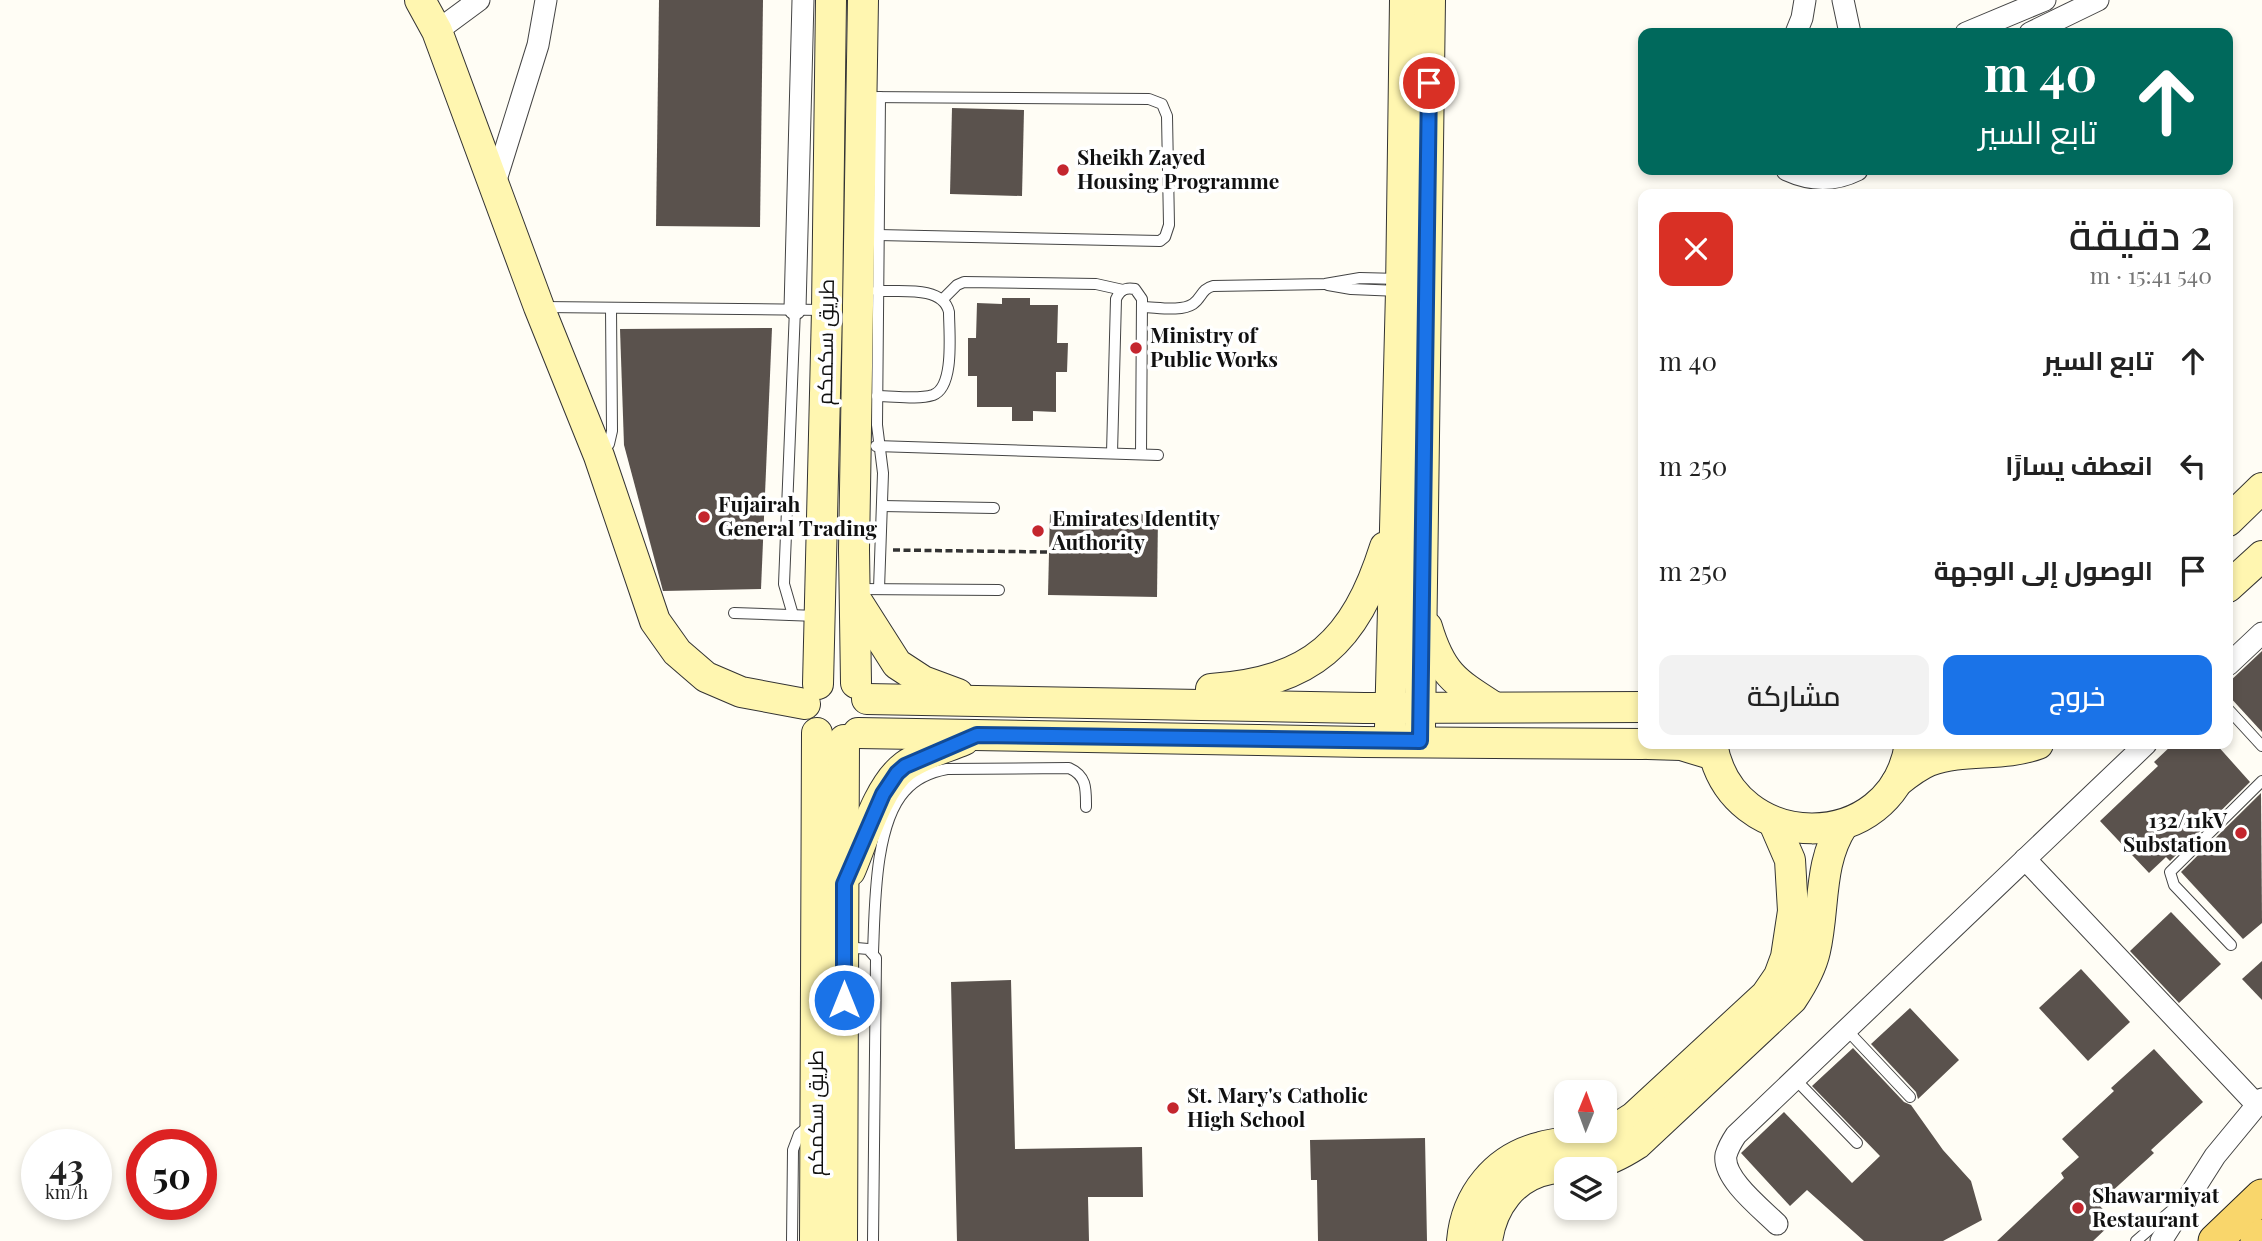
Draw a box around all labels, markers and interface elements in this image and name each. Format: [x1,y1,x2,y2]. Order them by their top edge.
text: 40 m [1984,39,2097,104]
pin [1399,53,1459,113]
icon: ahead [2121,56,2212,147]
icon: arrive [1410,64,1448,102]
text: تابع السير [1978,109,2097,152]
place label: Sheikh Zayed Housing Programme [1077,142,1279,194]
marker: Sheikh Zayed Housing Programme [1055,162,1071,178]
text: 2 دقيقة [2069,205,2212,261]
button: close [1659,212,1733,286]
text: 540 m · 15:41 [2090,259,2212,290]
street label: طريق سكمكم [809,279,841,405]
place label: Ministry of Public Works [1150,320,1278,372]
marker: Ministry of Public Works [1128,340,1144,356]
text: تابع السير [2044,342,2153,377]
icon: ahead [2174,342,2212,380]
text: 40 m [1659,343,1717,378]
text: انعطف يسارًا [2005,447,2153,482]
icon: left [2174,447,2212,485]
text: 250 m [1659,448,1727,483]
place label: Fujairah General Trading [718,489,877,541]
place label: Emirates Identity Authority [1051,503,1220,555]
marker: Fujairah General Trading [696,509,712,525]
marker: Emirates Identity Authority [1030,523,1046,539]
text: الوصول إلى الوجهة [1934,552,2153,587]
icon: arrive [2174,552,2212,590]
text: 250 m [1659,553,1727,588]
button: مشاركة [1659,655,1929,735]
button: خروج [1943,655,2212,735]
place label: 132/11kV Substation [2123,805,2228,857]
marker: 132/11kV Substation [2233,825,2249,841]
position arrow [807,963,881,1037]
street label: طريق سكمكم [800,1050,830,1176]
place label: St. Mary's Catholic High School [1187,1080,1368,1132]
north arrow [1554,1080,1617,1143]
map controls [1554,1080,1617,1220]
marker: St. Mary's Catholic High School [1165,1100,1181,1116]
speed limit sign: 50 [126,1129,217,1220]
text: 43 [49,1142,84,1189]
button: layers [1554,1157,1617,1220]
text: km/h [45,1180,88,1204]
place label: Shawarmiyat Restaurant [2092,1180,2220,1232]
marker: Shawarmiyat Restaurant [2070,1200,2086,1216]

